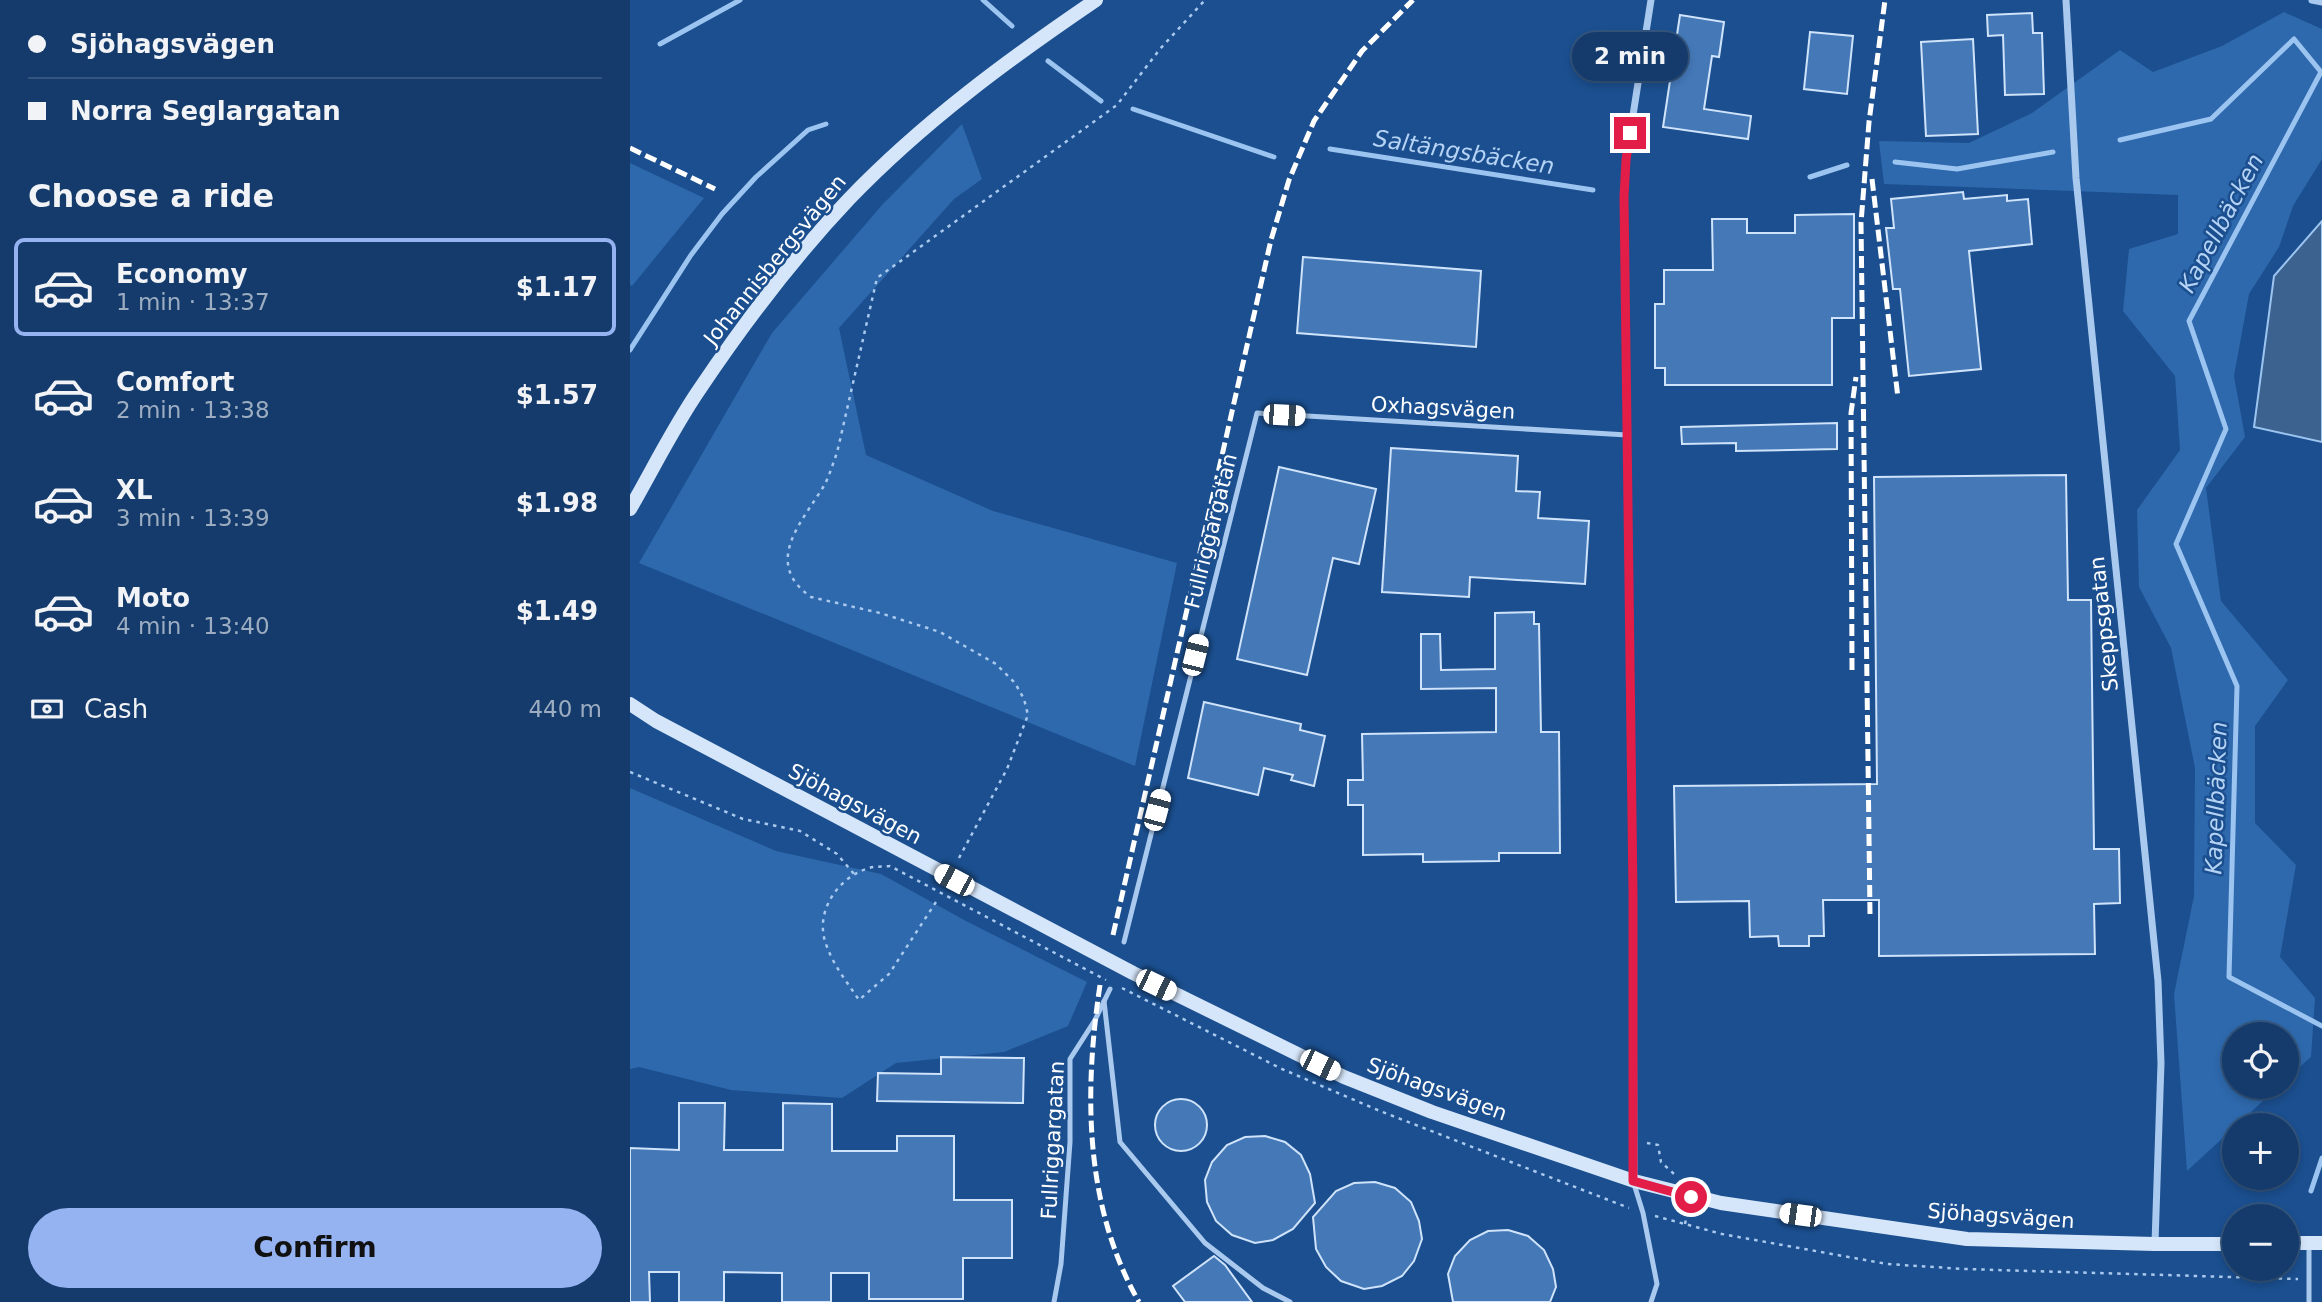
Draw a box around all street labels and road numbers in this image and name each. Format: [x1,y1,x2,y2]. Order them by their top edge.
street label: Johannisbergsvägen [698,170,851,352]
street label: Oxhagsvägen [1370,392,1516,424]
street label: Fullriggargatan [1180,451,1242,611]
street label: Skeppsgatan [2085,555,2123,693]
street label: Sjöhagsvägen [784,759,926,849]
street label: Sjöhagsvägen [1364,1053,1510,1125]
street label: Fullriggargatan [1037,1060,1069,1220]
street label: Sjöhagsvägen [1927,1199,2075,1233]

